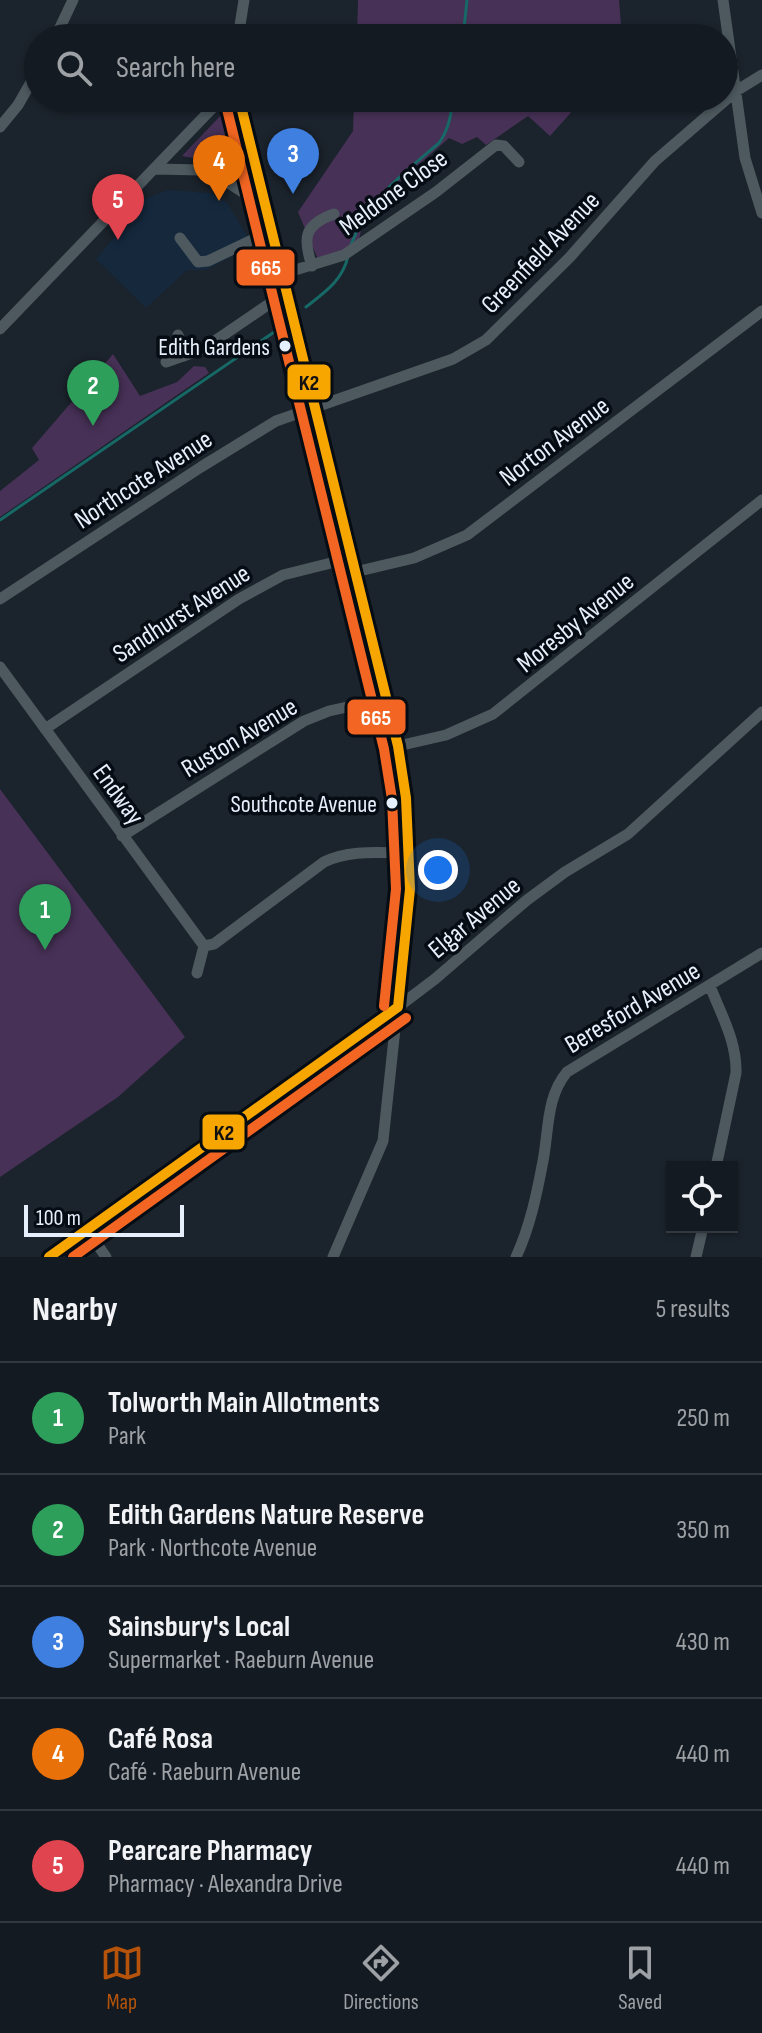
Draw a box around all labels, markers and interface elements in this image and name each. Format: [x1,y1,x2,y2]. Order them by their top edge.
search box [24,24,738,112]
icon: search [52,46,96,90]
text: Search here [116,50,235,86]
pin: 3 [267,128,319,194]
pin: 4 [193,135,245,201]
street label: Meldone Close [334,144,454,243]
pin: 5 [92,174,144,240]
street label: Greenfield Avenue [475,186,607,320]
line badge: 665 [235,248,296,287]
text: 665 [251,255,281,282]
place label: Edith Gardens [158,333,270,362]
marker: Edith Gardens [277,338,293,354]
pin: 2 [67,360,119,426]
line badge: K2 [286,363,332,401]
text: K2 [299,370,319,397]
street label: Norton Avenue [494,391,616,493]
street label: Northcote Avenue [69,424,218,536]
street label: Sandhurst Avenue [107,558,256,670]
street label: Moresby Avenue [511,567,641,680]
street label: Ruston Avenue [176,692,303,785]
line badge: 665 [346,698,407,736]
text: 665 [361,705,391,732]
street label: Endway [86,759,150,831]
place label: Southcote Avenue [230,790,377,819]
marker: Southcote Avenue [384,795,400,811]
your location [418,850,458,890]
street label: Elgar Avenue [423,871,527,966]
pin: 1 [19,884,71,950]
street label: Beresford Avenue [560,956,706,1061]
line badge: K2 [201,1113,246,1151]
text: K2 [214,1120,234,1147]
map controls [666,1161,738,1233]
button: locate [666,1161,738,1233]
scale bar [24,1201,184,1237]
text: 100 m [36,1205,81,1232]
text: Nearby [32,1289,118,1330]
text: 5 results [656,1294,730,1325]
text: Tolworth Main Allotments [108,1385,380,1421]
text: 1 [53,1403,63,1434]
text: 250 m [676,1403,730,1434]
text: Park [108,1421,146,1452]
text: Edith Gardens Nature Reserve [108,1497,424,1533]
text: 2 [52,1515,64,1546]
text: 350 m [676,1515,730,1546]
text: Park · Northcote Avenue [108,1533,317,1564]
text: Sainsbury's Local [108,1609,290,1645]
text: 3 [52,1627,64,1658]
text: 430 m [676,1627,730,1658]
text: Supermarket · Raeburn Avenue [108,1645,374,1676]
text: Café Rosa [108,1721,213,1757]
text: 4 [52,1739,64,1770]
text: 440 m [676,1739,730,1770]
text: Café · Raeburn Avenue [108,1757,301,1788]
text: Pearcare Pharmacy [108,1833,312,1869]
text: 5 [52,1851,64,1882]
text: 440 m [676,1851,730,1882]
text: Pharmacy · Alexandra Drive [108,1869,343,1900]
tab: Map [100,1941,144,2016]
tab: Directions [343,1941,419,2016]
tab: Saved [618,1941,662,2016]

